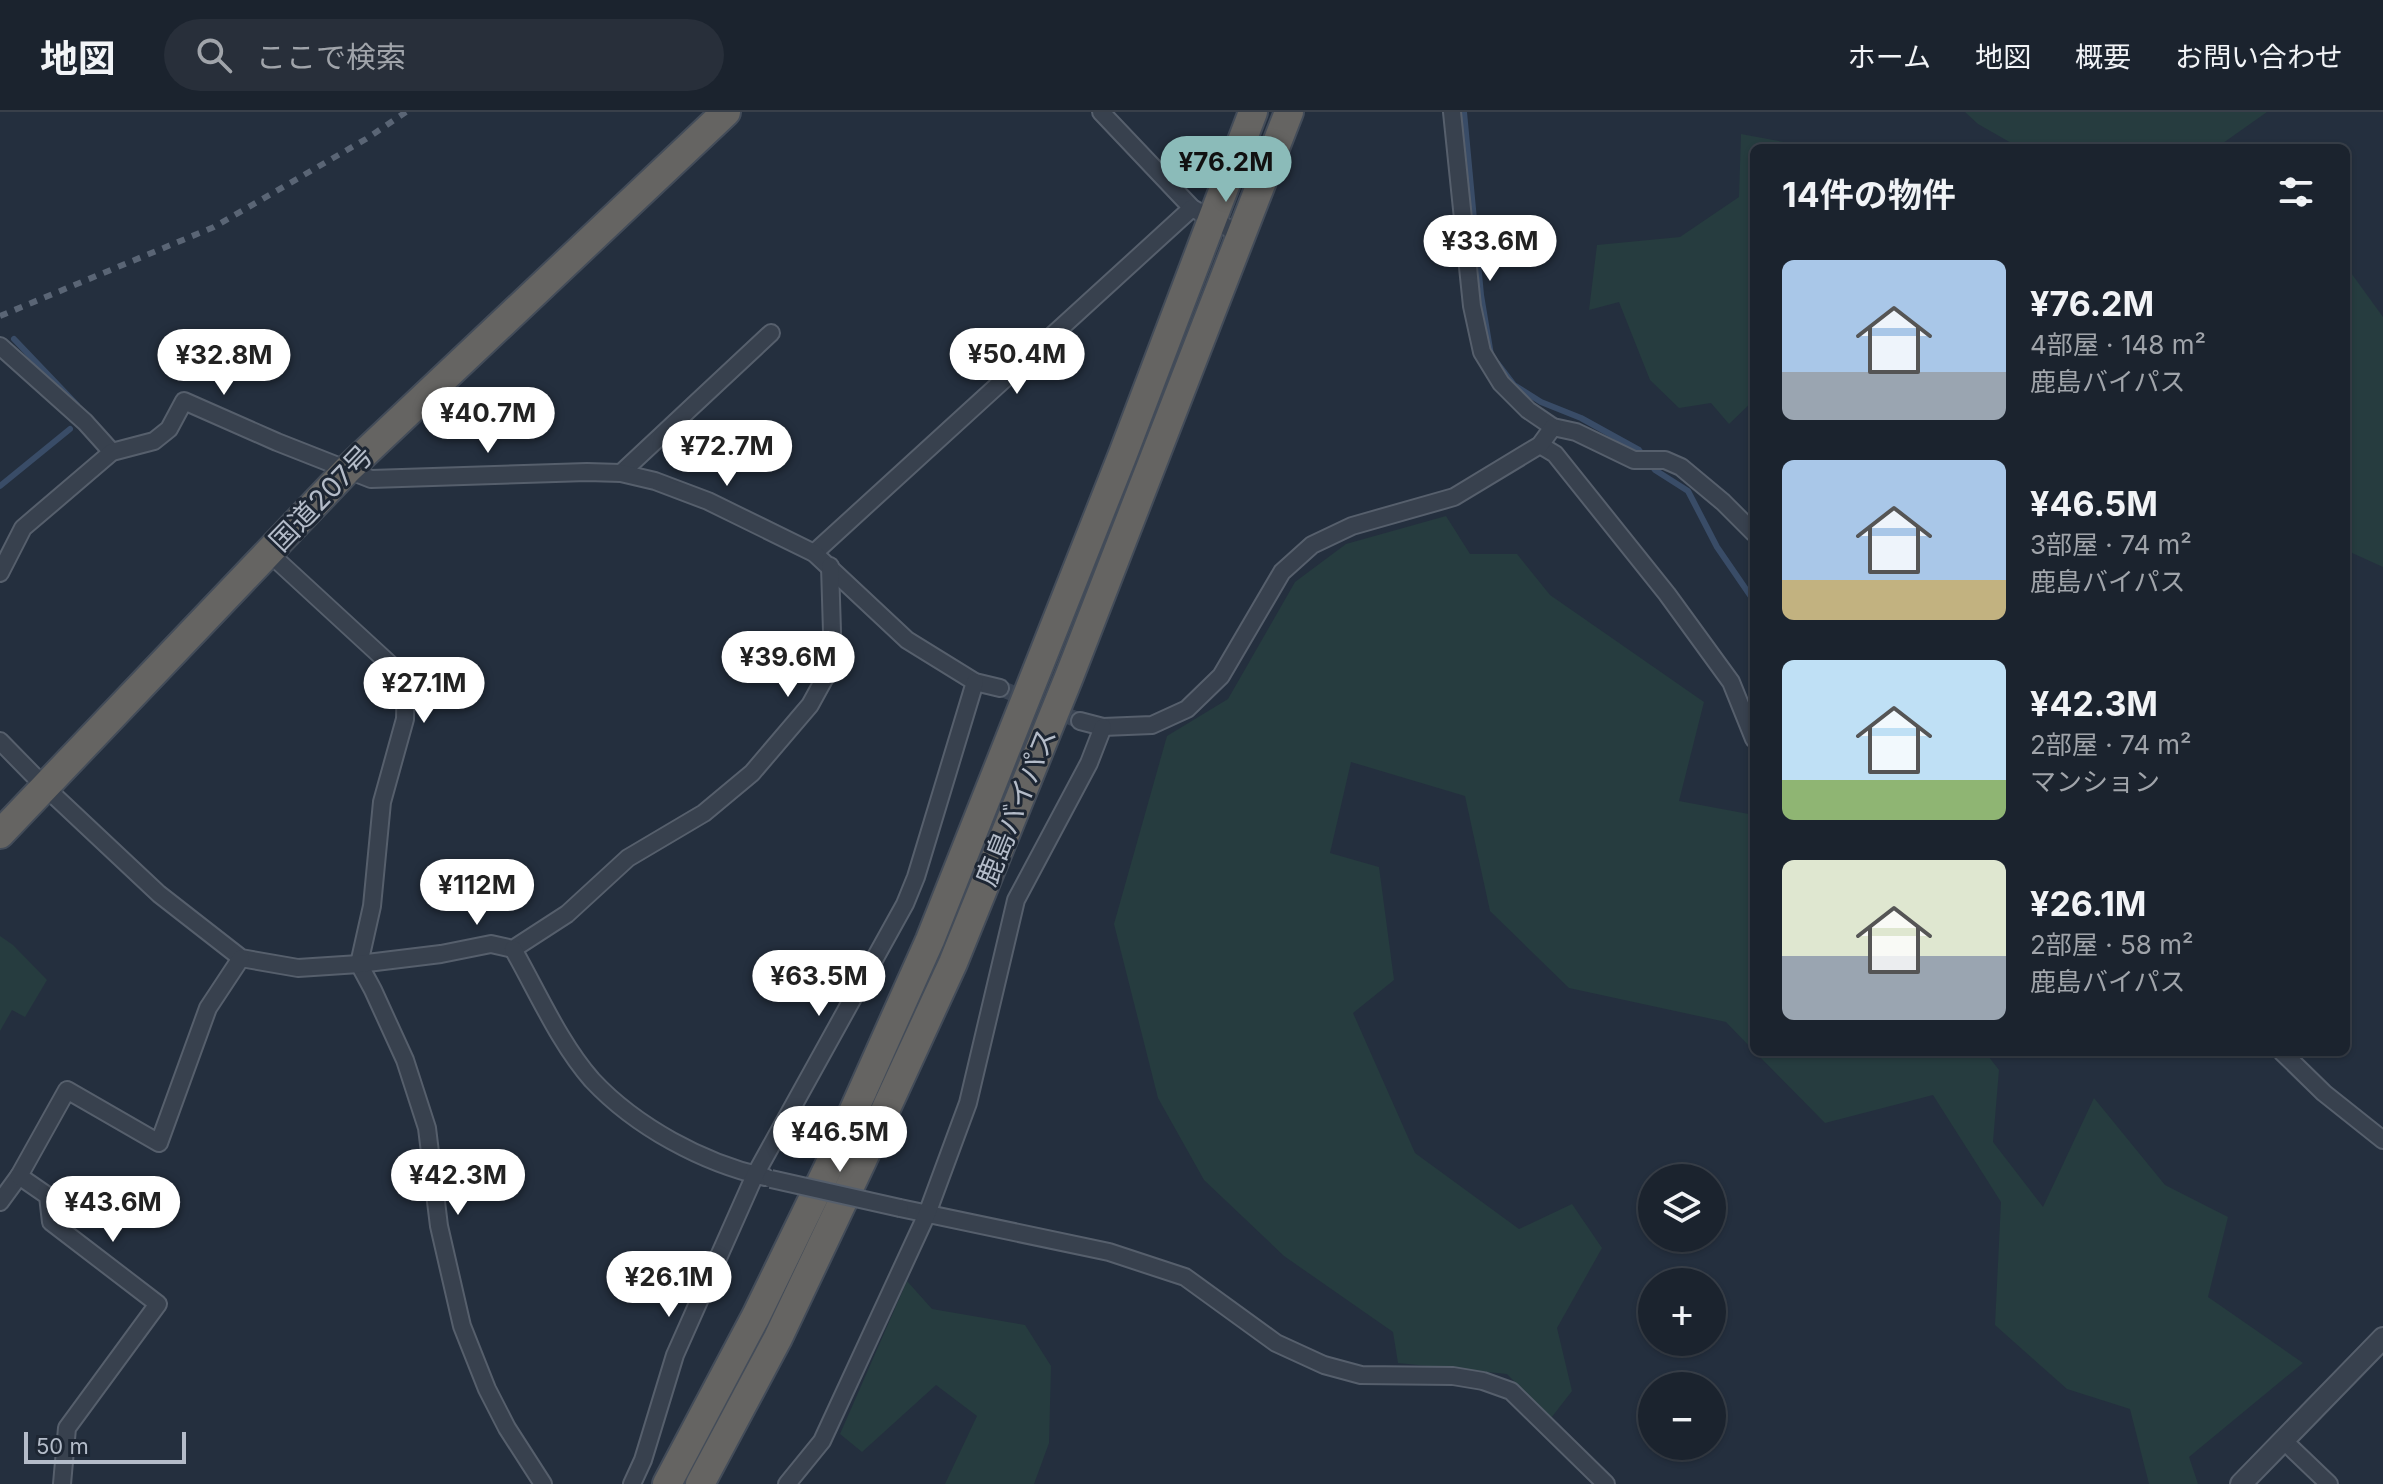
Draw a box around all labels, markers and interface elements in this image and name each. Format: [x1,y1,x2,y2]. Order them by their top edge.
search box [164,19,724,91]
icon: search [192,33,236,77]
text: 地図 [40,35,116,81]
text: ここで検索 [256,39,406,75]
text: ホーム [1848,40,1931,74]
text: 地図 [1975,40,2031,74]
text: 概要 [2075,40,2131,74]
text: お問い合わせ [2175,40,2343,74]
pin: ¥76.2M [1161,136,1291,204]
text: ¥76.2M [1179,146,1273,177]
icon: filters [2274,170,2318,214]
text: 14件の物件 [1782,174,1956,215]
pin: ¥33.6M [1425,215,1555,283]
text: ¥33.6M [1442,225,1538,256]
text: ¥76.2M [2030,283,2154,324]
icon: home [1846,292,1942,388]
pin: ¥50.4M [952,328,1082,396]
pin: ¥32.8M [159,329,289,397]
text: 4部屋 · 148 m² [2030,329,2206,360]
text: ¥50.4M [968,338,1066,369]
text: ¥32.8M [175,339,273,370]
text: 鹿島バイパス [2030,366,2185,397]
pin: ¥40.7M [423,387,553,455]
text: ¥40.7M [440,397,536,428]
pin: ¥72.7M [662,420,792,488]
text: ¥72.7M [680,430,774,461]
street label: 国道207号 [262,438,380,558]
text: ¥46.5M [2030,483,2158,524]
icon: home [1846,492,1942,588]
text: 3部屋 · 74 m² [2030,529,2192,560]
text: 鹿島バイパス [2030,566,2185,597]
pin: ¥39.6M [723,631,853,699]
text: ¥39.6M [740,641,836,672]
pin: ¥27.1M [359,657,489,725]
text: ¥27.1M [382,667,466,698]
text: ¥42.3M [2030,683,2158,724]
icon: home [1846,692,1942,788]
street label: 鹿島バイパス [969,723,1063,891]
text: 2部屋 · 74 m² [2030,729,2192,760]
text: マンション [2030,766,2160,797]
pin: ¥112M [421,859,533,927]
text: ¥112M [438,869,516,900]
text: ¥26.1M [2030,883,2147,924]
icon: home [1846,892,1942,988]
text: 2部屋 · 58 m² [2030,929,2193,960]
pin: ¥63.5M [754,950,884,1018]
text: ¥63.5M [770,960,868,991]
text: 鹿島バイパス [2030,966,2185,997]
pin: ¥46.5M [775,1106,905,1174]
text: ¥46.5M [791,1116,889,1147]
pin: ¥42.3M [393,1149,523,1217]
text: ¥42.3M [409,1159,507,1190]
map controls [1638,1164,1726,1460]
button: layers [1638,1164,1726,1252]
pin: ¥43.6M [48,1176,178,1244]
text: ¥43.6M [64,1186,162,1217]
pin: ¥26.1M [604,1251,734,1319]
text: ¥26.1M [624,1261,714,1292]
button: + [1638,1268,1726,1356]
button: − [1638,1372,1726,1460]
scale bar [24,1428,186,1464]
text: 50 m [36,1433,89,1459]

